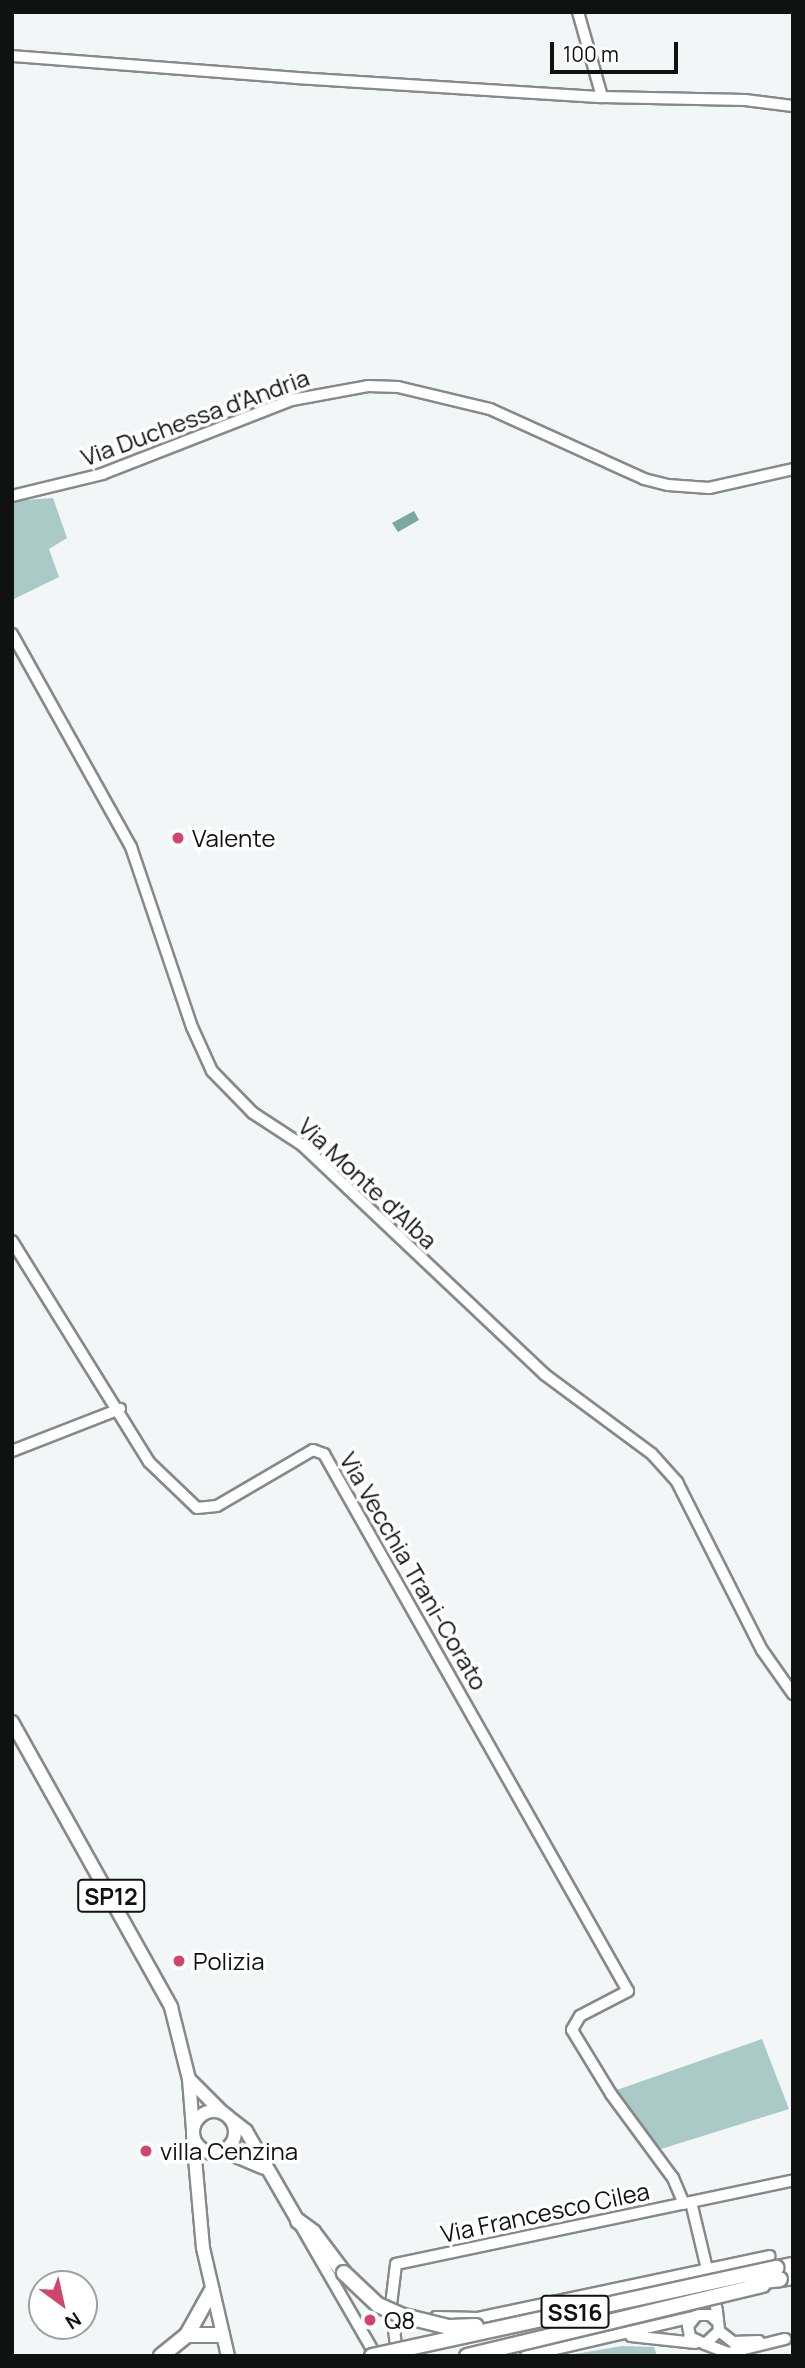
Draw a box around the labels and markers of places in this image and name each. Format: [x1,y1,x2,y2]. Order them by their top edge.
place label: Valente [192,824,275,852]
marker: Valente [170,830,186,846]
place label: Polizia [193,1947,264,1975]
marker: Polizia [171,1953,187,1969]
place label: villa Cenzina [160,2137,298,2165]
marker: villa Cenzina [138,2143,154,2159]
place label: Q8 [384,2306,415,2334]
marker: Q8 [362,2312,378,2328]

